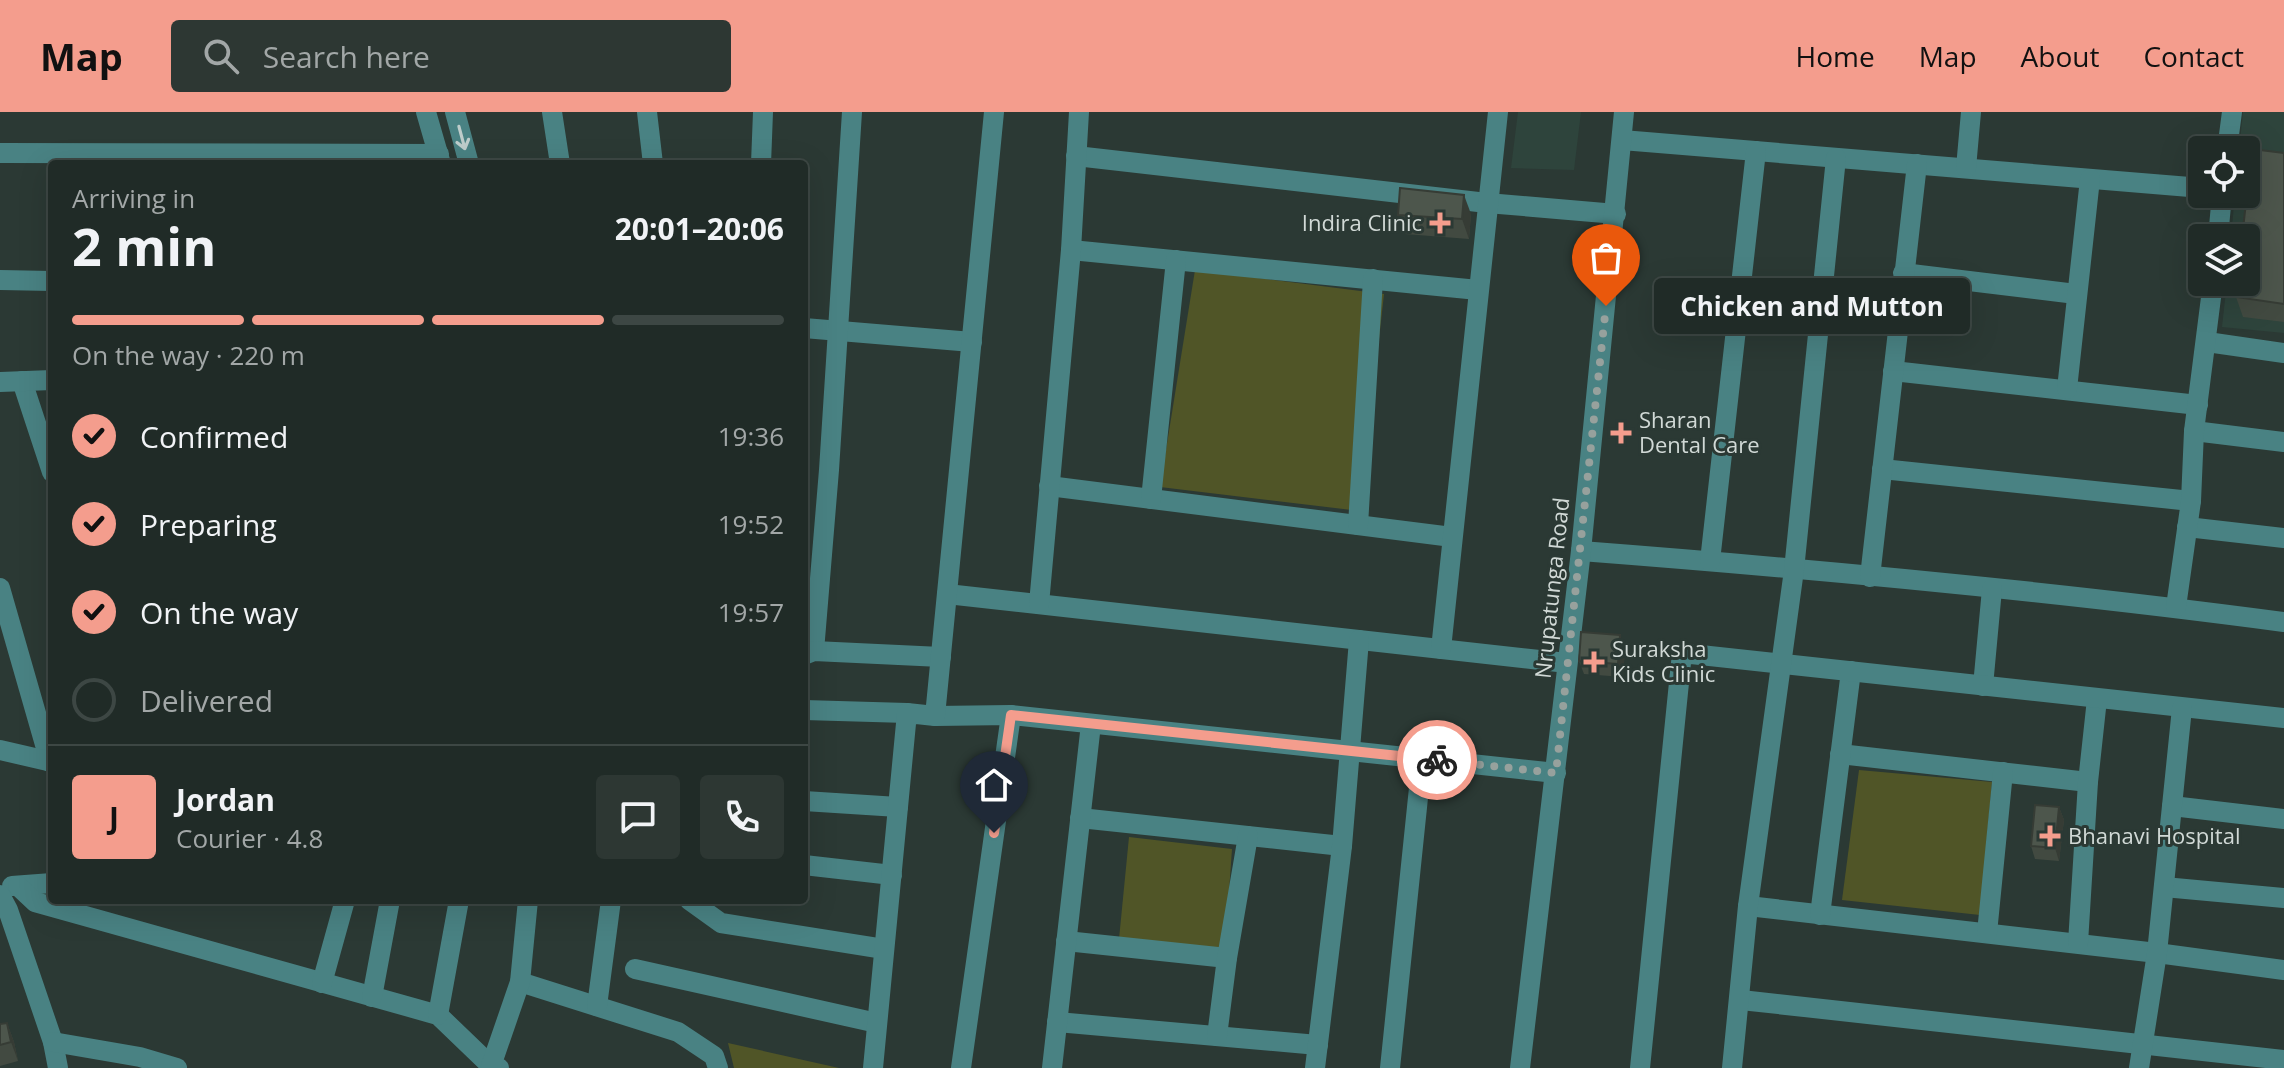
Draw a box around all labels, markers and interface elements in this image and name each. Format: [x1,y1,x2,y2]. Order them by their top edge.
search box [171,20,731,92]
text: Map [40,30,123,82]
icon: search [199,34,243,78]
text: Search here [263,36,430,77]
text: Home [1796,37,1875,75]
text: Map [1919,37,1977,75]
text: About [2021,37,2099,75]
text: Contact [2143,37,2244,75]
one-way arrow [456,125,470,150]
map controls [2188,136,2260,296]
button: locate [2188,136,2260,208]
text: Arriving in [72,180,195,216]
place label: Indira Clinic [1302,207,1422,237]
text: 20:01–20:06 [615,208,784,249]
text: 2 min [72,210,216,281]
marker: Indira Clinic [1429,212,1451,234]
pin [1572,224,1640,306]
button: layers [2188,224,2260,296]
icon: bag [1584,236,1628,280]
callout: Chicken and Mutton [1654,278,1970,334]
text: Chicken and Mutton [1680,288,1944,324]
text: On the way · 220 m [72,337,305,373]
place label: Sharan Dental Care [1639,404,1760,459]
icon: check [72,414,116,458]
text: Confirmed [140,416,288,457]
text: 19:36 [718,418,784,454]
marker: Sharan Dental Care [1610,422,1632,444]
street label: Nrupatunga Road [1527,496,1575,680]
icon: check [72,502,116,546]
text: Preparing [140,504,277,545]
text: 19:52 [718,506,784,542]
icon: check [72,590,116,634]
text: On the way [140,592,298,633]
text: 19:57 [718,594,784,630]
place label: Suraksha Kids Clinic [1612,633,1715,688]
marker: Suraksha Kids Clinic [1583,651,1605,673]
text: Delivered [140,680,273,721]
courier [1397,720,1477,800]
icon: bike [1415,738,1459,782]
pin [960,751,1028,833]
icon: home [972,763,1016,807]
button: chat [596,775,680,859]
button: phone [700,775,784,859]
text: Jordan [176,779,275,820]
text: J [109,797,119,838]
text: Courier · 4.8 [176,820,323,856]
place label: Bhanavi Hospital [2068,820,2240,850]
marker: Bhanavi Hospital [2039,825,2061,847]

